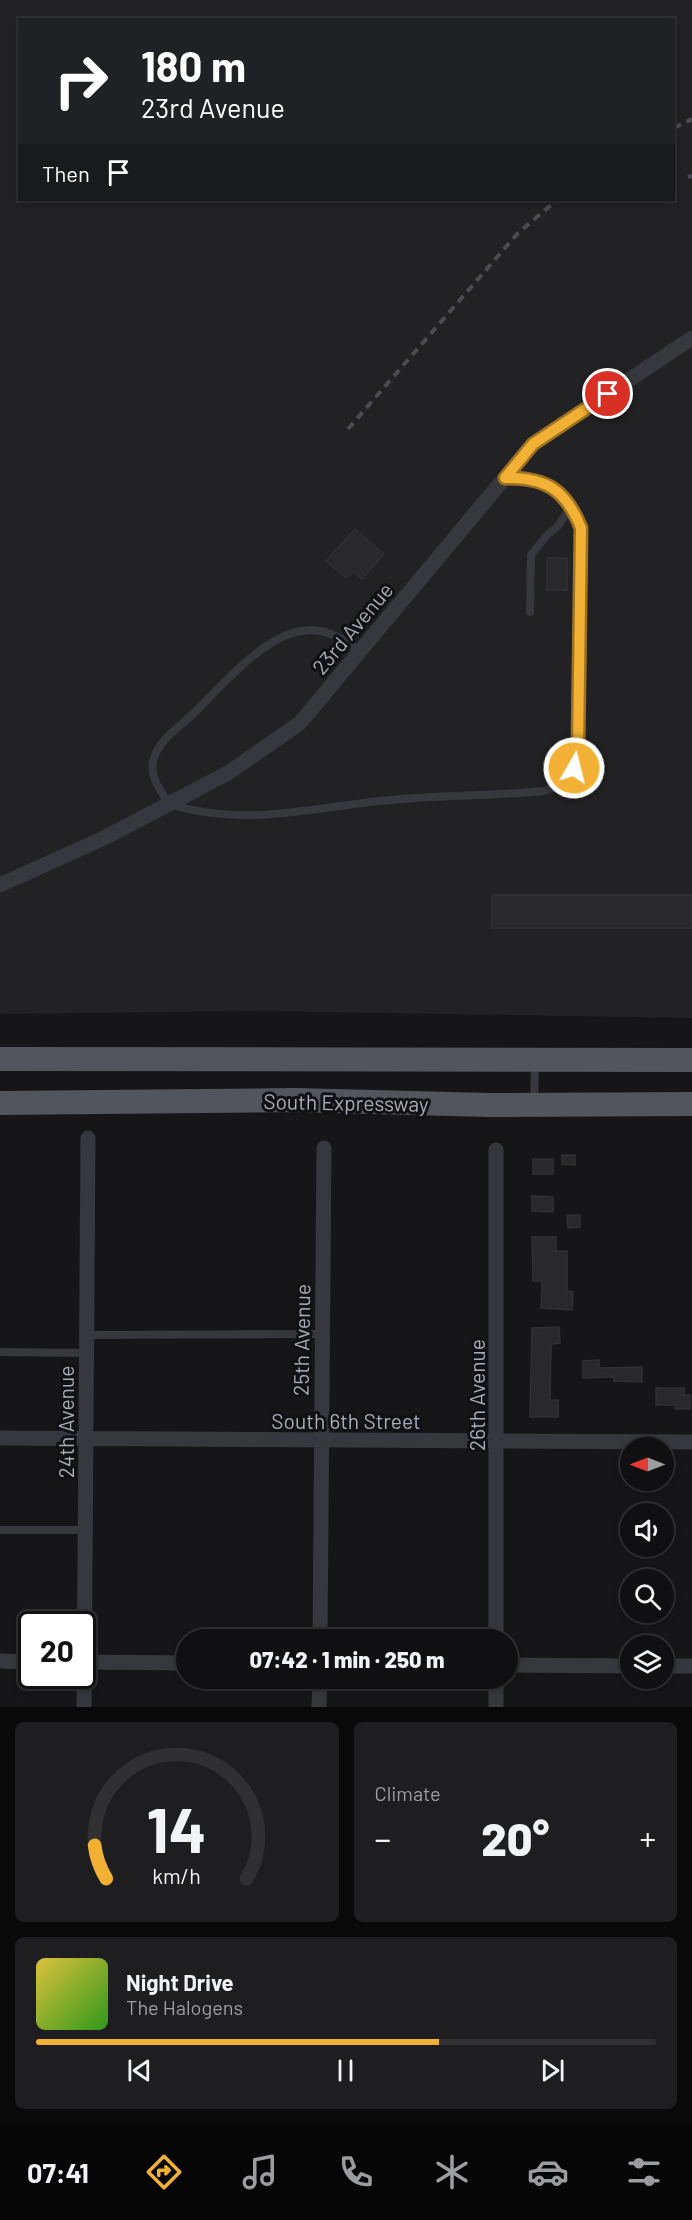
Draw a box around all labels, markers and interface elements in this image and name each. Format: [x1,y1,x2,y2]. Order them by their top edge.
text: 180 m [141,40,246,90]
icon: right [42,42,120,120]
text: 23rd Avenue [141,91,285,123]
icon: arrive [102,156,135,189]
text: Then [42,160,90,186]
pin [582,368,633,419]
icon: arrive [591,377,624,410]
street label: 23rd Avenue [306,577,398,679]
position arrow [542,736,606,800]
street label: South Expressway [263,1088,429,1116]
street label: 25th Avenue [288,1284,314,1396]
street label: 26th Avenue [464,1339,489,1451]
street label: 24th Avenue [53,1366,78,1478]
street label: South 6th Street [271,1408,421,1433]
north arrow [620,1437,674,1491]
map controls [620,1437,674,1689]
button: sound [620,1503,674,1557]
button: search [620,1569,674,1623]
speed limit sign: 20 [18,1611,96,1689]
button: layers [620,1635,674,1689]
text: 07:42 · 1 min · 250 m [250,1646,444,1672]
text: Climate [375,1781,441,1805]
text: 14 [147,1791,207,1865]
text: 20° [481,1811,549,1865]
text: − [375,1818,391,1858]
text: + [640,1818,656,1858]
text: km/h [152,1863,201,1888]
text: Night Drive [126,1969,234,1995]
text: The Halogens [126,1995,243,2019]
icon: previous [123,2054,156,2087]
icon: pause [329,2054,362,2087]
icon: next [536,2054,569,2087]
icon: directions [143,2151,185,2193]
icon: music [239,2151,281,2193]
icon: phone [335,2151,377,2193]
icon: climate [431,2151,473,2193]
icon: car [527,2151,569,2193]
icon: filters [623,2151,665,2193]
text: 07:41 [27,2156,89,2188]

